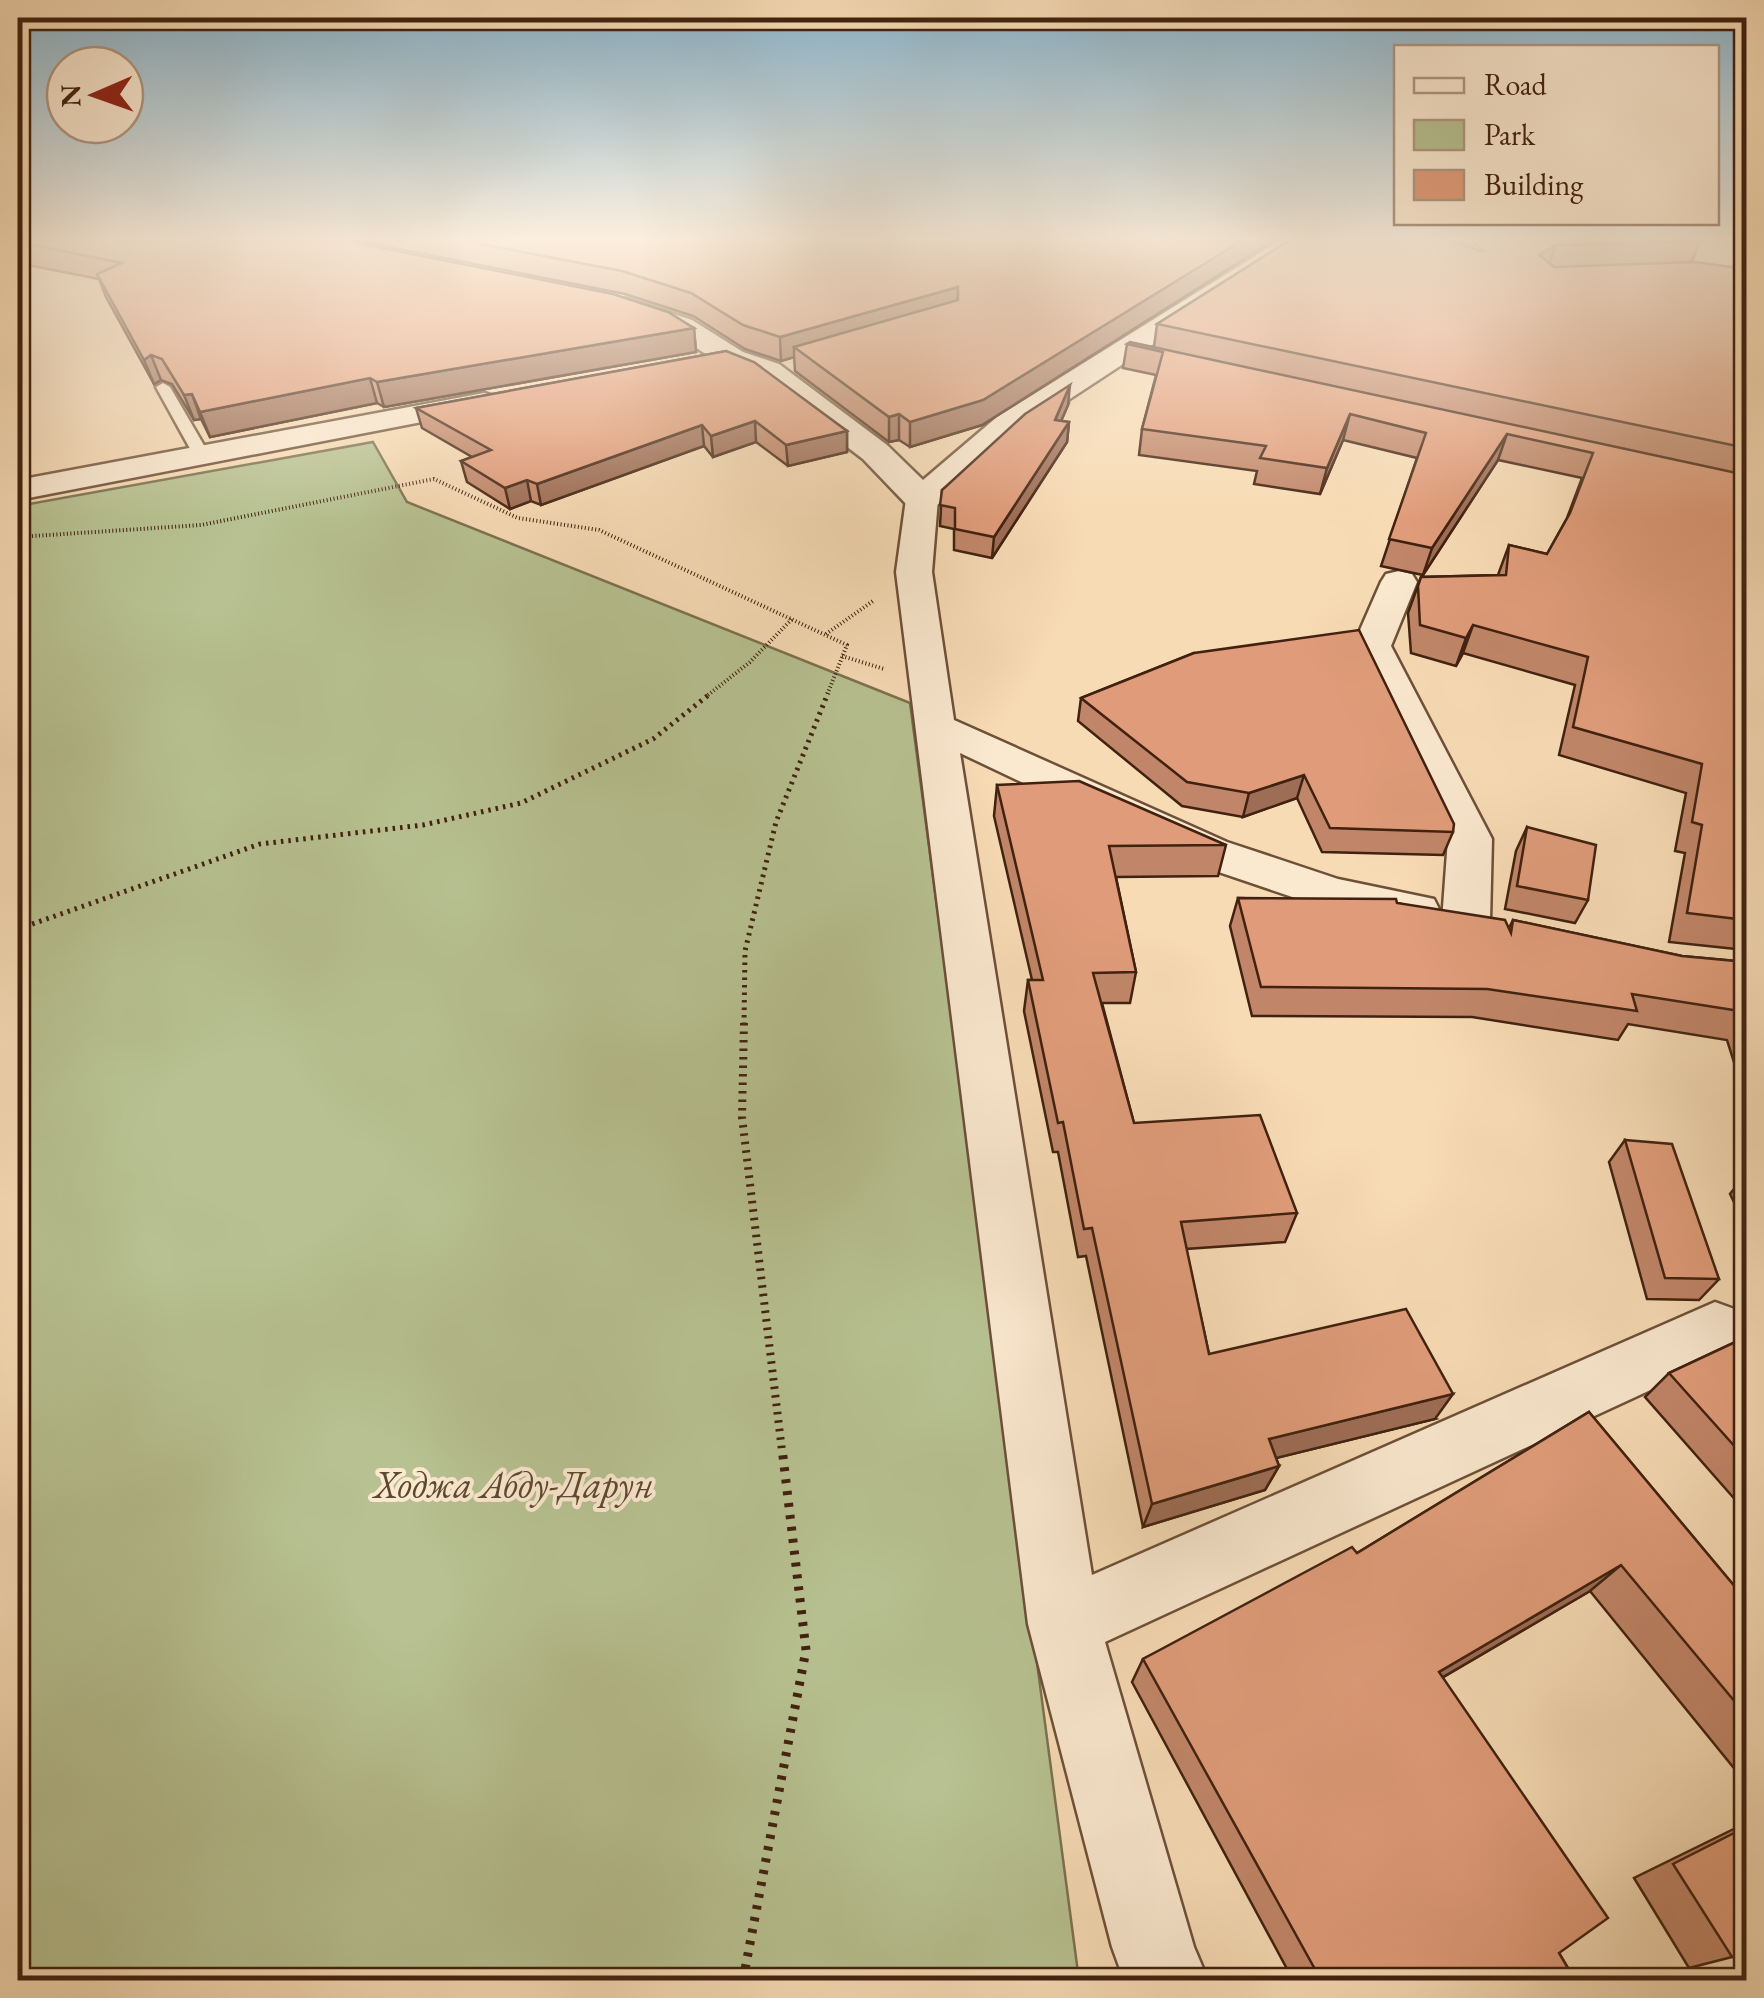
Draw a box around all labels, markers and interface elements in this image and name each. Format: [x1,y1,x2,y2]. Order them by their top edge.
north arrow [45,45,145,145]
legend [1394,45,1719,225]
text: Road [1484,65,1548,104]
text: N [52,84,88,108]
text: Park [1484,115,1536,154]
text: Building [1484,165,1584,204]
park label: Ходжа Абду-Дарун [371,1459,654,1508]

